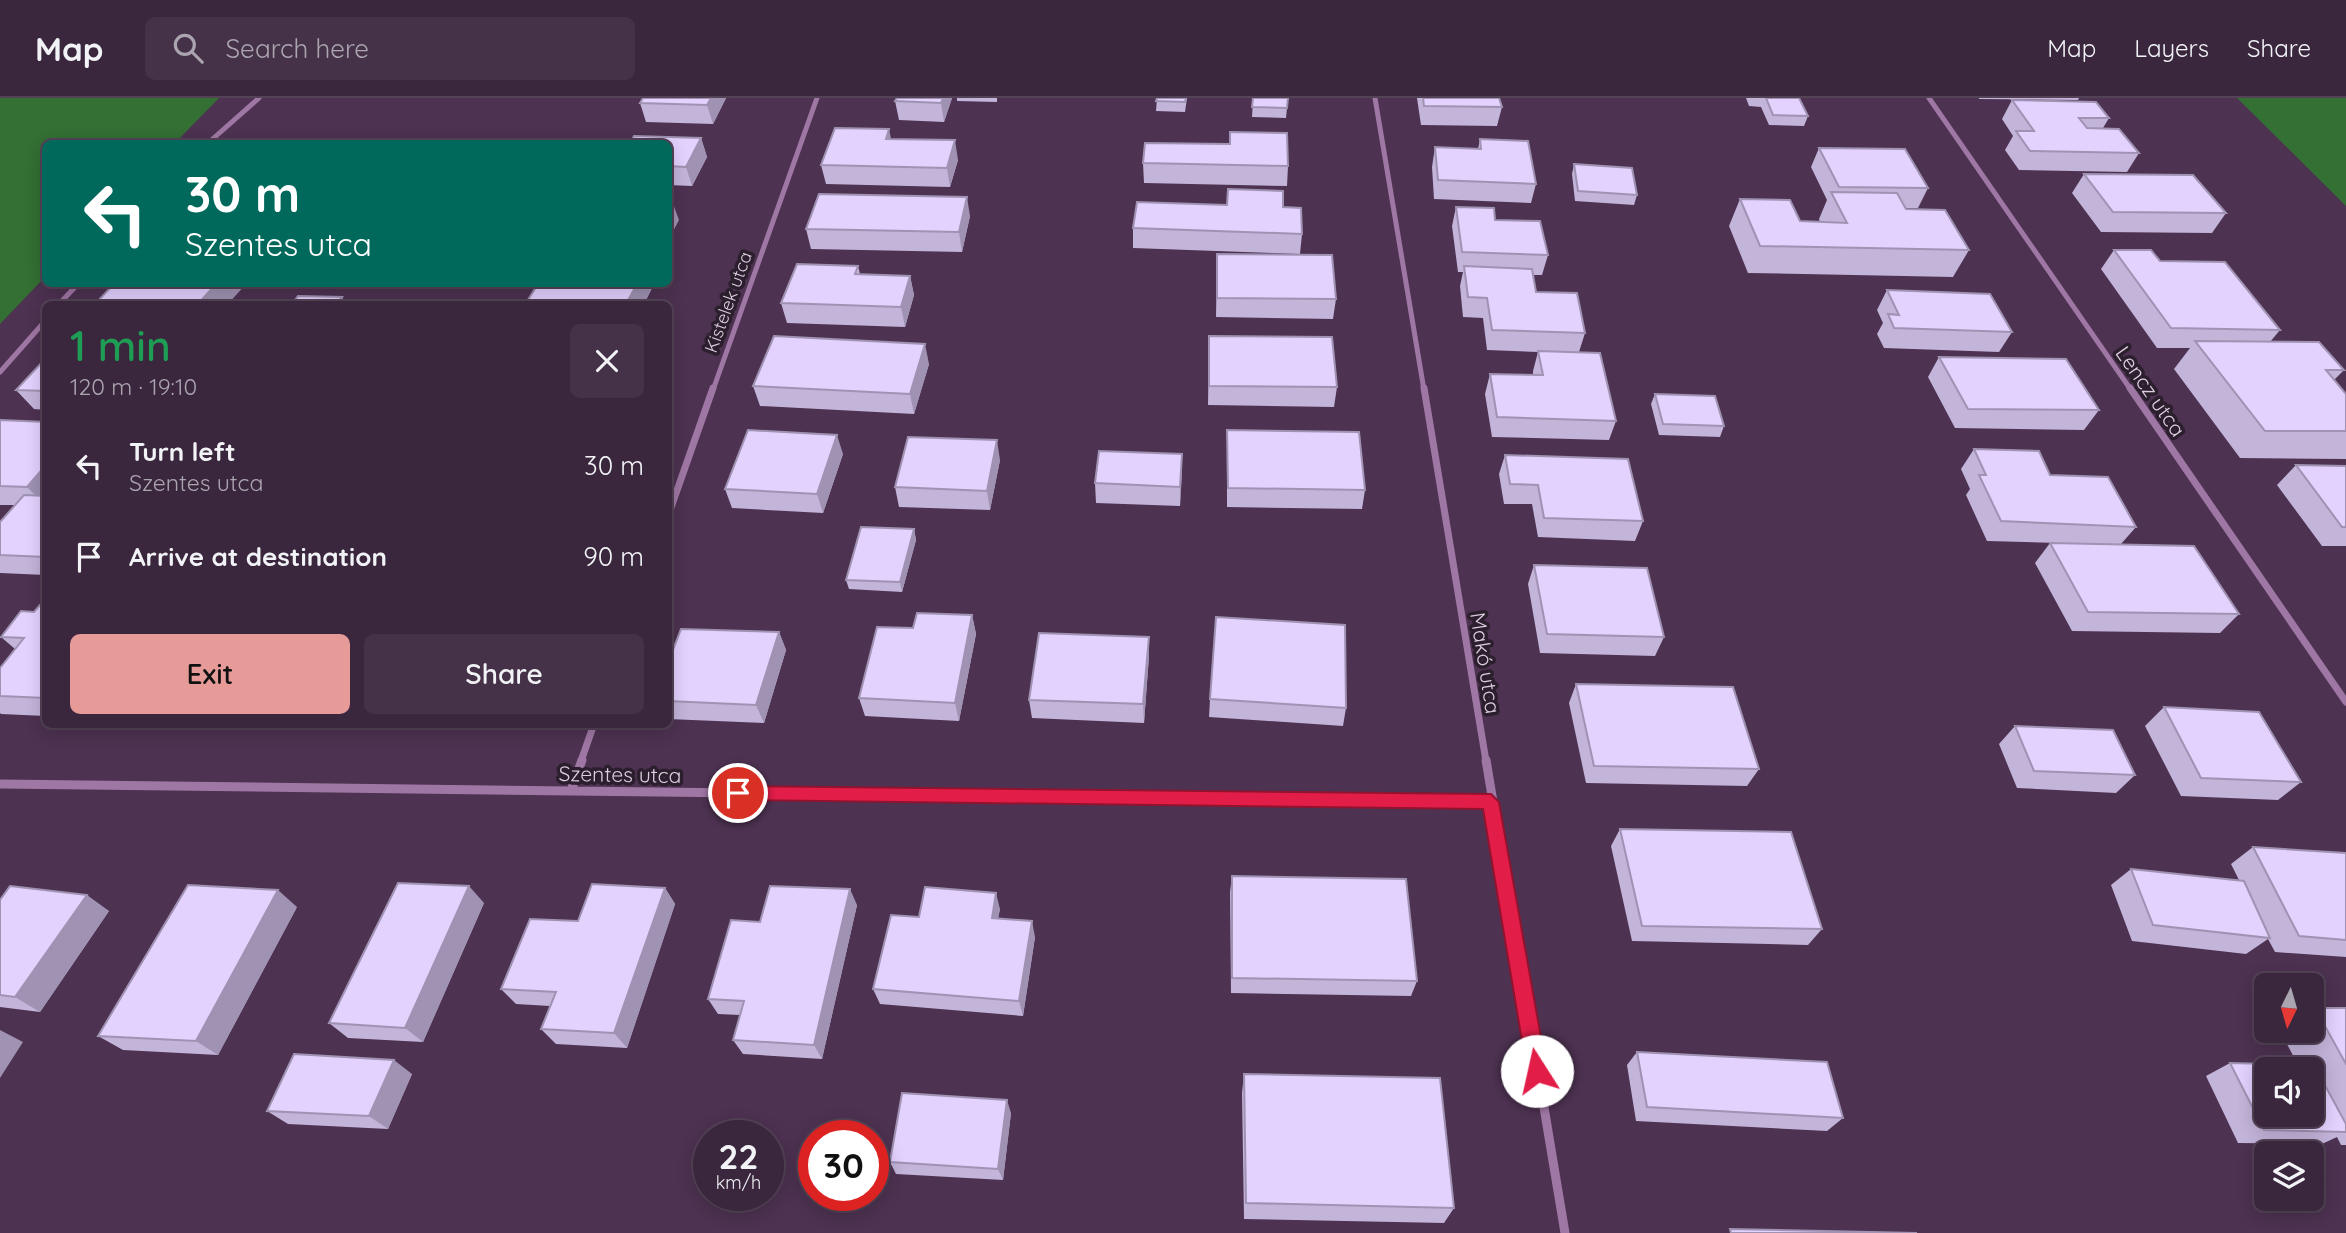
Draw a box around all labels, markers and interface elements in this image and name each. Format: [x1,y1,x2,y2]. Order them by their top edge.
search box [145,17,635,80]
text: Map [35,28,103,69]
icon: search [169,29,207,67]
text: Search here [225,32,369,65]
text: Map [2047,33,2096,63]
text: Layers [2134,33,2209,63]
text: Share [2247,33,2311,63]
text: 30 m [185,163,300,224]
icon: left [70,168,161,259]
text: Szentes utca [185,224,372,264]
street label: Kistelek utca [699,248,757,356]
text: 1 min [70,319,171,372]
button: close [570,324,644,398]
street label: Lencz utca [2110,341,2192,441]
text: 120 m · 19:10 [70,372,197,401]
text: Turn left [129,435,236,468]
icon: left [70,447,108,485]
text: 30 m [584,449,644,482]
text: Szentes utca [129,468,263,497]
icon: arrive [70,538,108,576]
text: Arrive at destination [129,540,387,573]
text: 90 m [583,540,644,573]
street label: Makó utca [1465,610,1507,716]
button: Exit [70,634,350,714]
button: Share [364,634,644,714]
street label: Szentes utca [558,760,682,788]
pin [708,763,768,823]
icon: arrive [719,774,757,812]
north arrow [2254,973,2324,1043]
map controls [2254,973,2324,1211]
position arrow [1500,1034,1574,1108]
button: sound [2254,1057,2324,1127]
speed limit sign: 30 [798,1120,889,1211]
text: 22 [719,1134,758,1178]
button: layers [2254,1141,2324,1211]
text: km/h [716,1171,761,1194]

